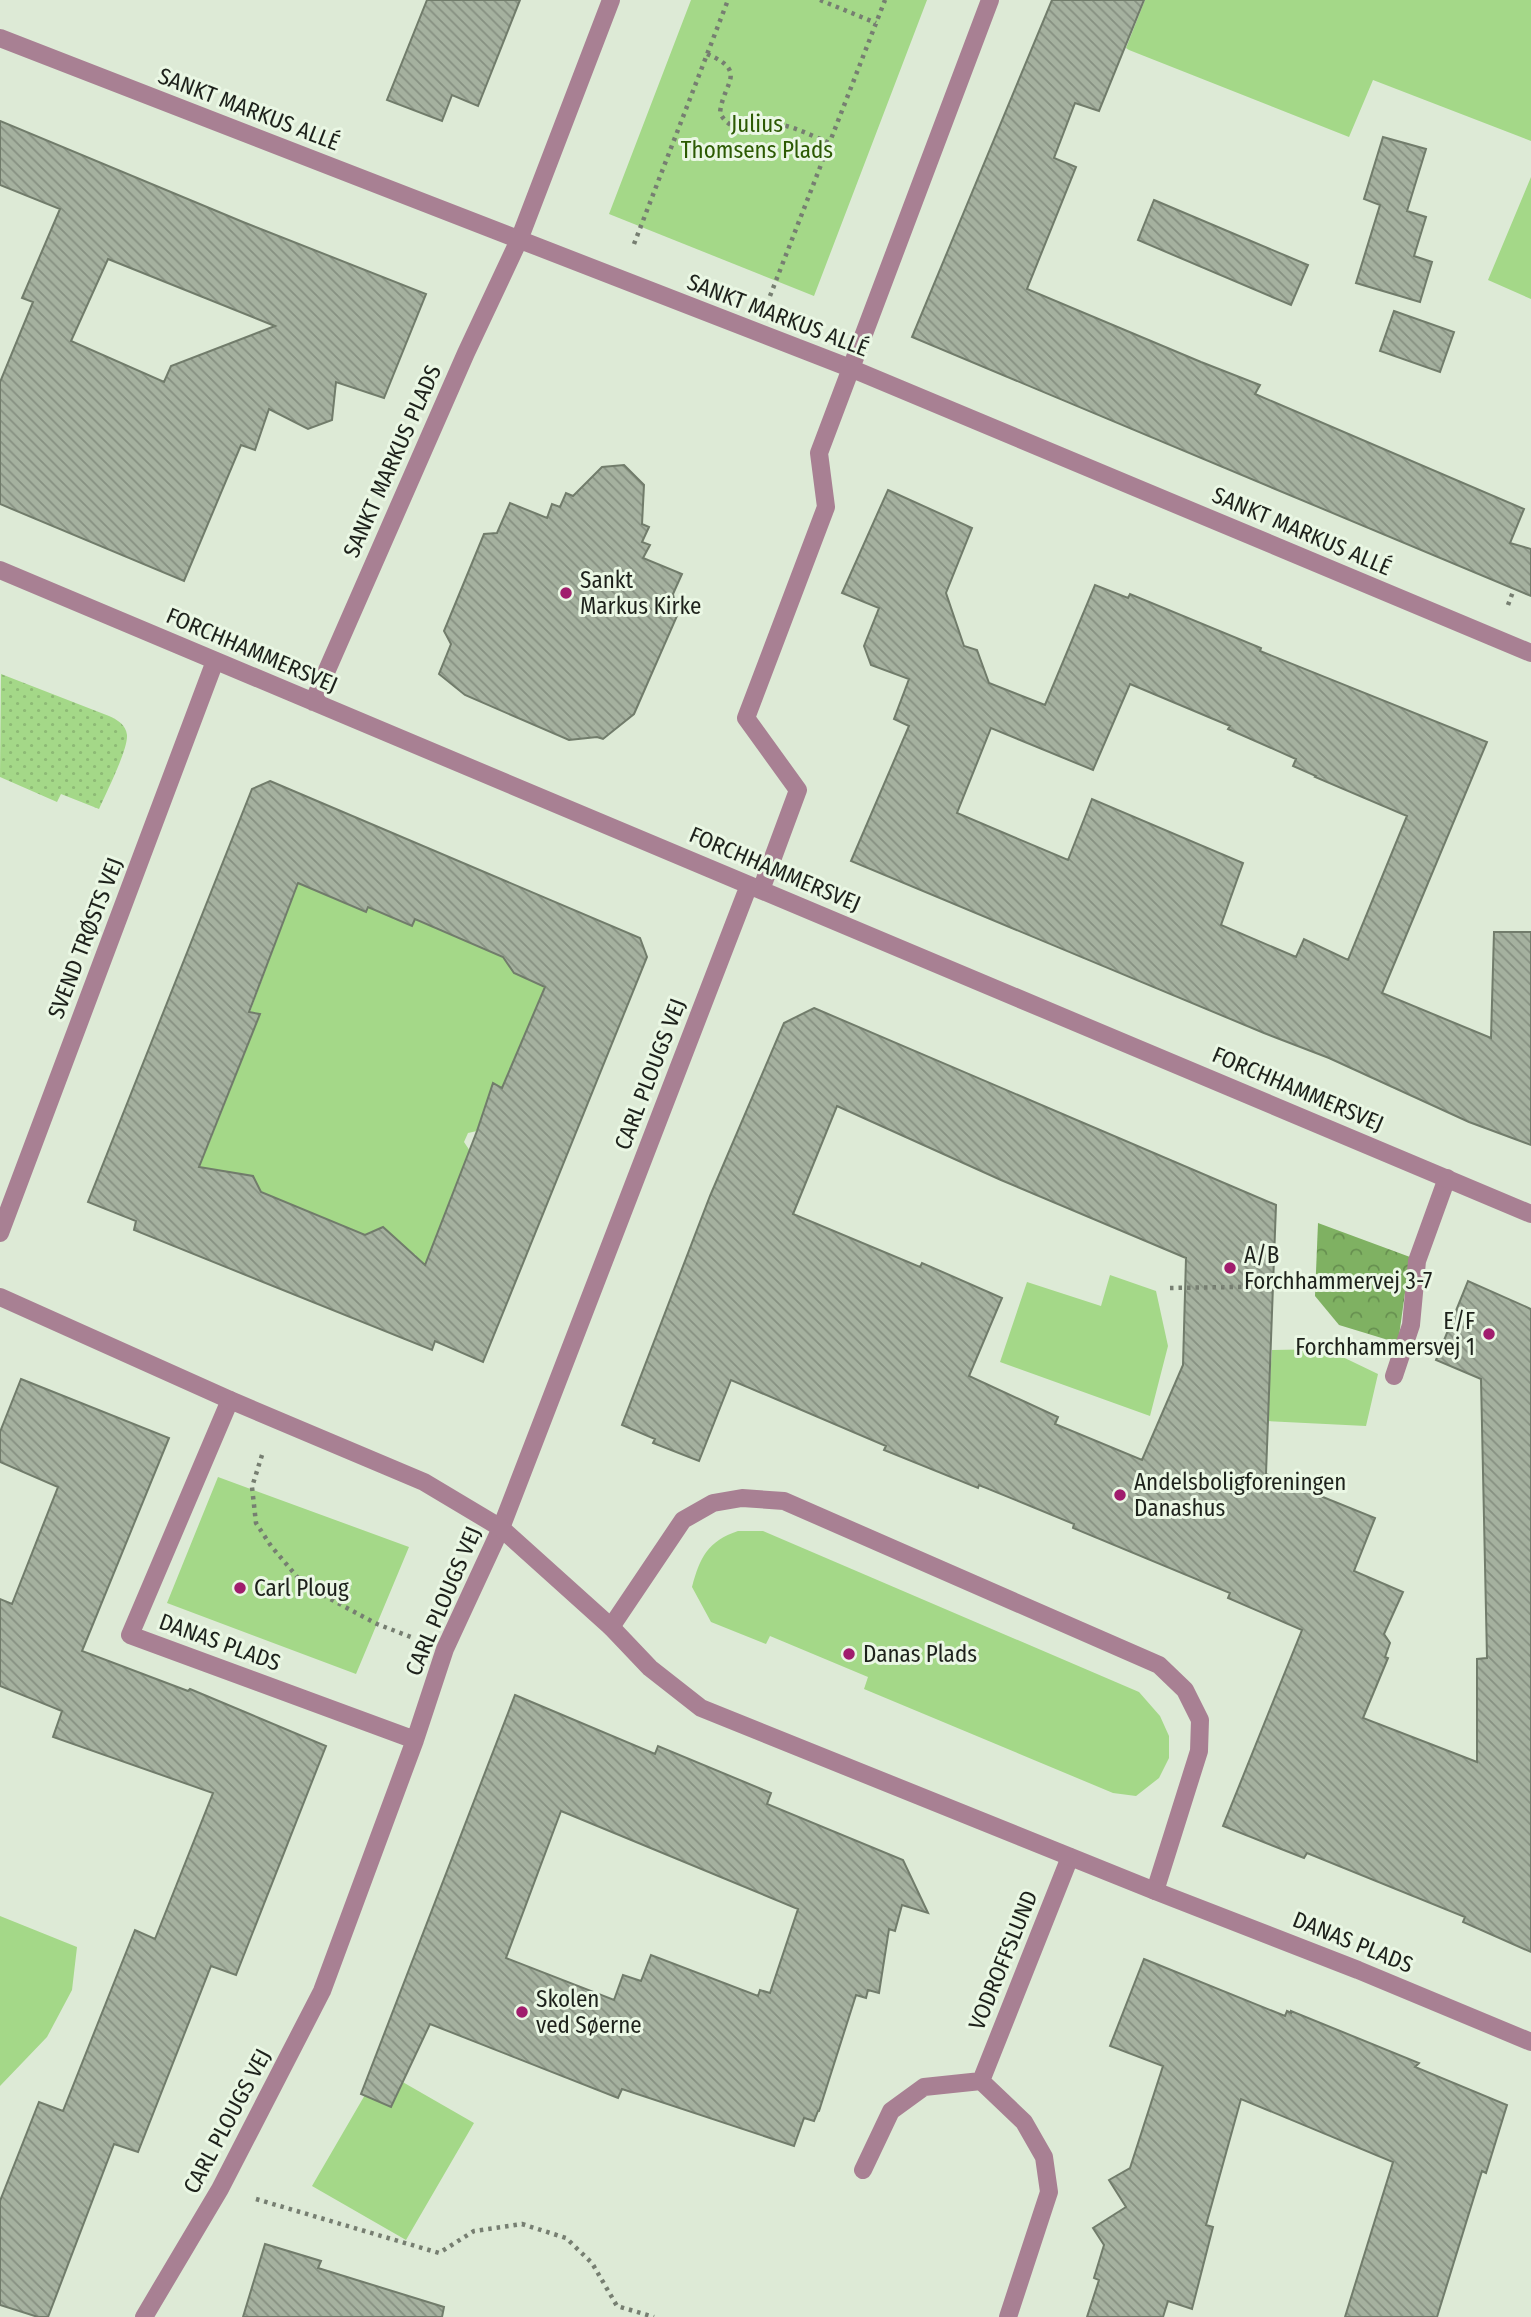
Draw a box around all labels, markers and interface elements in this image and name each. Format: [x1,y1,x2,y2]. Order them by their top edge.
street label: SANKT MARKUS ALLÉ [154,61,344,156]
park label: Julius Thomsens Plads [681,110,833,164]
street label: SANKT MARKUS ALLÉ [683,267,873,362]
street label: SANKT MARKUS PLADS [337,360,447,562]
street label: SANKT MARKUS ALLÉ [1208,480,1396,581]
place label: Sankt Markus Kirke [580,566,701,620]
marker: Sankt Markus Kirke [558,585,574,601]
street label: FORCHHAMMERSVEJ [162,601,342,699]
street label: FORCHHAMMERSVEJ [685,820,865,918]
street label: SVEND TRØSTS VEJ [41,854,129,1022]
street label: CARL PLOUGS VEJ [608,994,692,1154]
street label: FORCHHAMMERSVEJ [1208,1040,1388,1138]
place label: A/B Forchhammervej 3-7 [1244,1241,1432,1295]
marker: A/B Forchhammervej 3-7 [1222,1260,1238,1276]
place label: E/F Forchhammersvej 1 [1295,1307,1475,1361]
marker: E/F Forchhammersvej 1 [1481,1326,1497,1342]
place label: Andelsboligforeningen Danashus [1134,1468,1346,1522]
marker: Andelsboligforeningen Danashus [1112,1487,1128,1503]
street label: CARL PLOUGS VEJ [399,1522,487,1680]
place label: Carl Ploug [254,1574,349,1602]
marker: Carl Ploug [232,1580,248,1596]
street label: DANAS PLADS [155,1607,285,1677]
place label: Danas Plads [863,1640,977,1668]
marker: Danas Plads [841,1646,857,1662]
street label: VODROFFSLUND [962,1886,1044,2034]
street label: DANAS PLADS [1289,1905,1417,1979]
place label: Skolen ved Søerne [536,1985,642,2039]
marker: Skolen ved Søerne [514,2004,530,2020]
street label: CARL PLOUGS VEJ [177,2044,277,2198]

